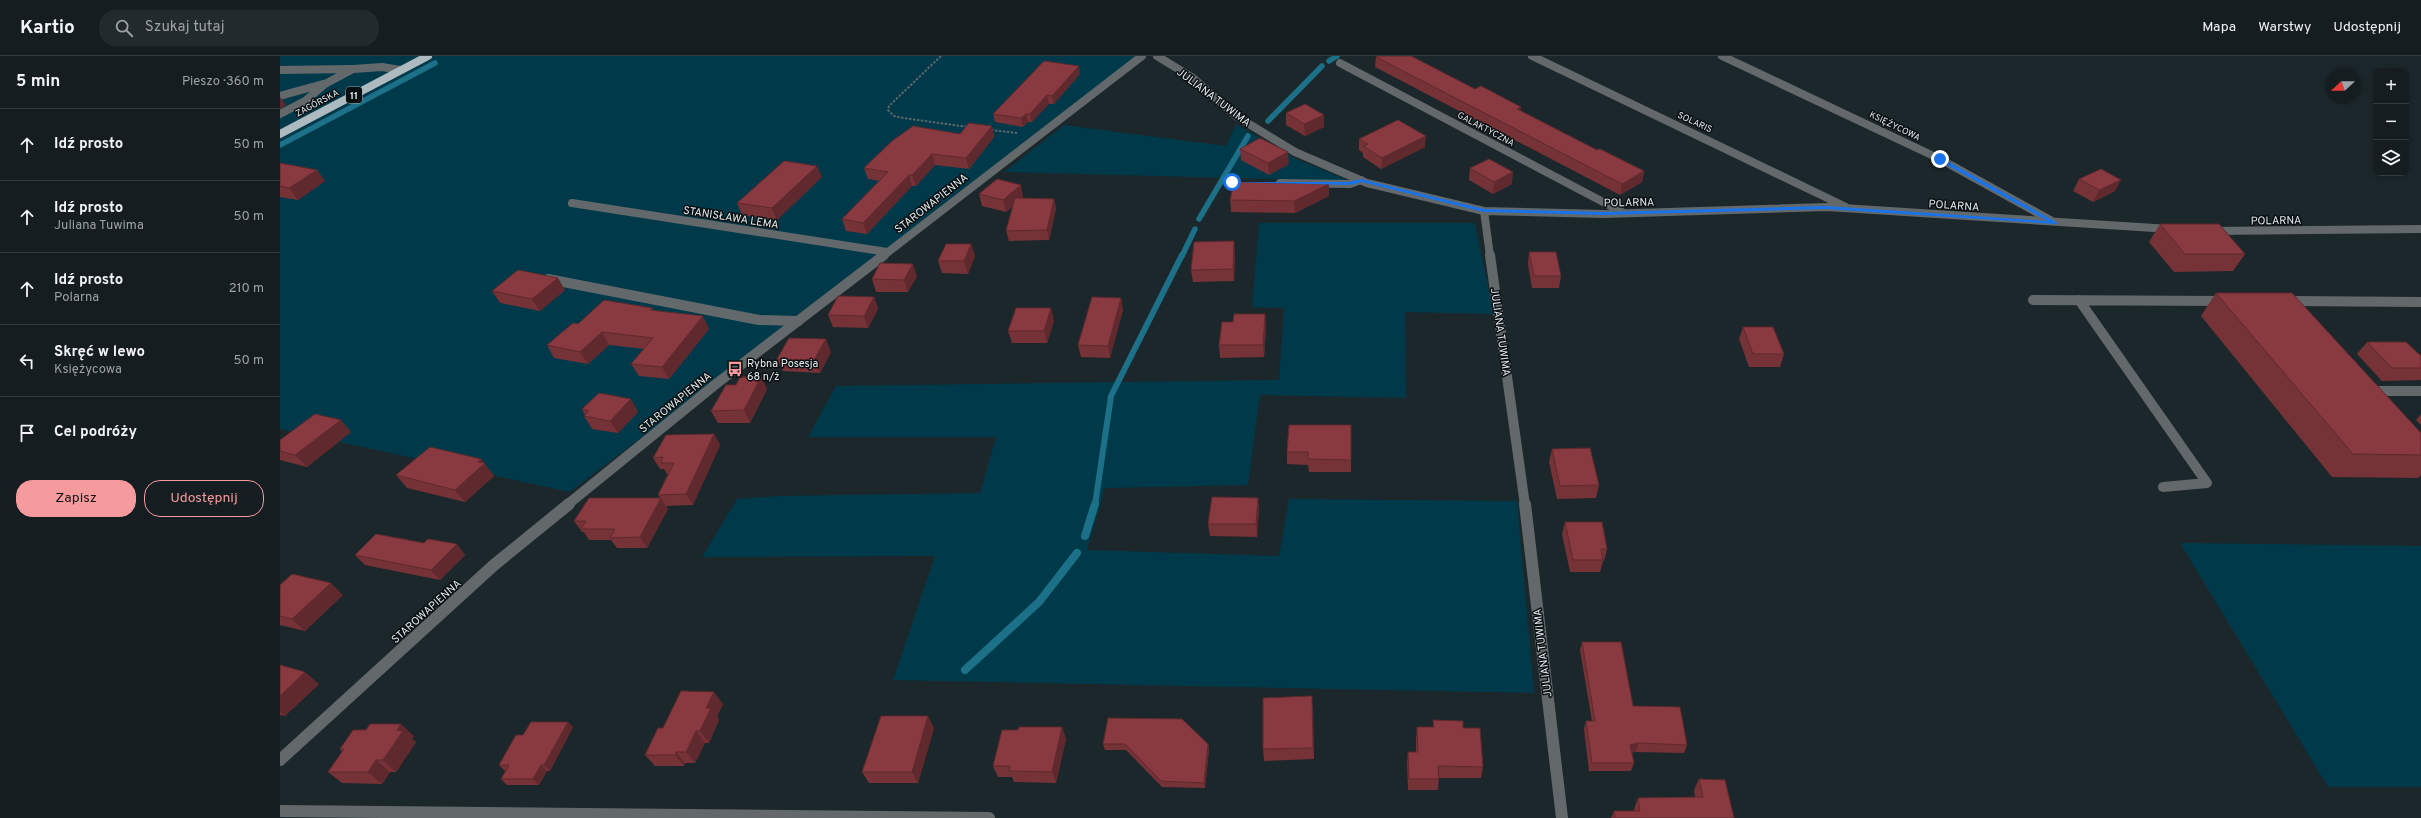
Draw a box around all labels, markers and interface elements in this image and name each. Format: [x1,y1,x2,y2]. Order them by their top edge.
search box [99,10,379,46]
text: Kartio [20,16,75,40]
icon: search [113,17,135,39]
text: Szukaj tutaj [145,18,225,37]
text: Mapa [2202,19,2236,36]
text: Warstwy [2258,19,2311,36]
text: Udostępnij [2333,19,2401,36]
street label: JULIANA TUWIMA [1174,65,1253,130]
north arrow [2325,68,2361,104]
map controls [2373,68,2409,176]
button: + [2373,68,2409,104]
text: 5 min [16,71,60,93]
text: Pieszo · 360 m [182,74,264,90]
street label: ZAGÓRSKA [293,87,341,119]
road number: 11 [346,87,362,103]
button: − [2373,104,2409,140]
street label: KSIĘŻYCOWA [1867,108,1923,144]
street label: GALAKTYCZNA [1455,110,1516,149]
street label: SOLARIS [1676,110,1714,135]
icon: ahead [16,134,38,156]
text: Idź prosto [54,135,123,154]
text: 50 m [234,137,264,153]
button: layers [2373,140,2409,176]
route end [1931,150,1949,168]
street label: STAROWAPIENNA [892,171,971,237]
route start [1223,173,1241,191]
street label: POLARNA [1603,196,1655,210]
street label: POLARNA [1928,197,1980,215]
text: Idź prosto [54,199,123,218]
street label: STANISŁAWA LEMA [682,204,780,232]
icon: ahead [16,206,38,228]
text: 50 m [234,209,264,225]
street label: POLARNA [2250,214,2302,228]
text: Juliana Tuwima [54,218,144,234]
text: Idź prosto [54,271,123,290]
icon: ahead [16,278,38,300]
text: 210 m [229,281,264,297]
street label: JULIANA TUWIMA [1487,287,1513,377]
text: Polarna [54,290,99,306]
text: Skręć w lewo [54,343,145,362]
icon: left [16,350,38,372]
text: 50 m [234,353,264,369]
place label: Rybna Posesja 68 n/ż [747,357,818,384]
bus stop icon: Rybna Posesja 68 n/ż [726,360,744,378]
text: Księżycowa [54,362,122,378]
street label: STAROWAPIENNA [637,369,715,436]
icon: arrive [16,422,38,444]
text: Cel podróży [54,423,137,442]
button: Zapisz [16,480,136,517]
button: Udostępnij [144,480,264,517]
street label: STAROWAPIENNA [389,577,464,647]
street label: JULIANA TUWIMA [1531,608,1555,698]

